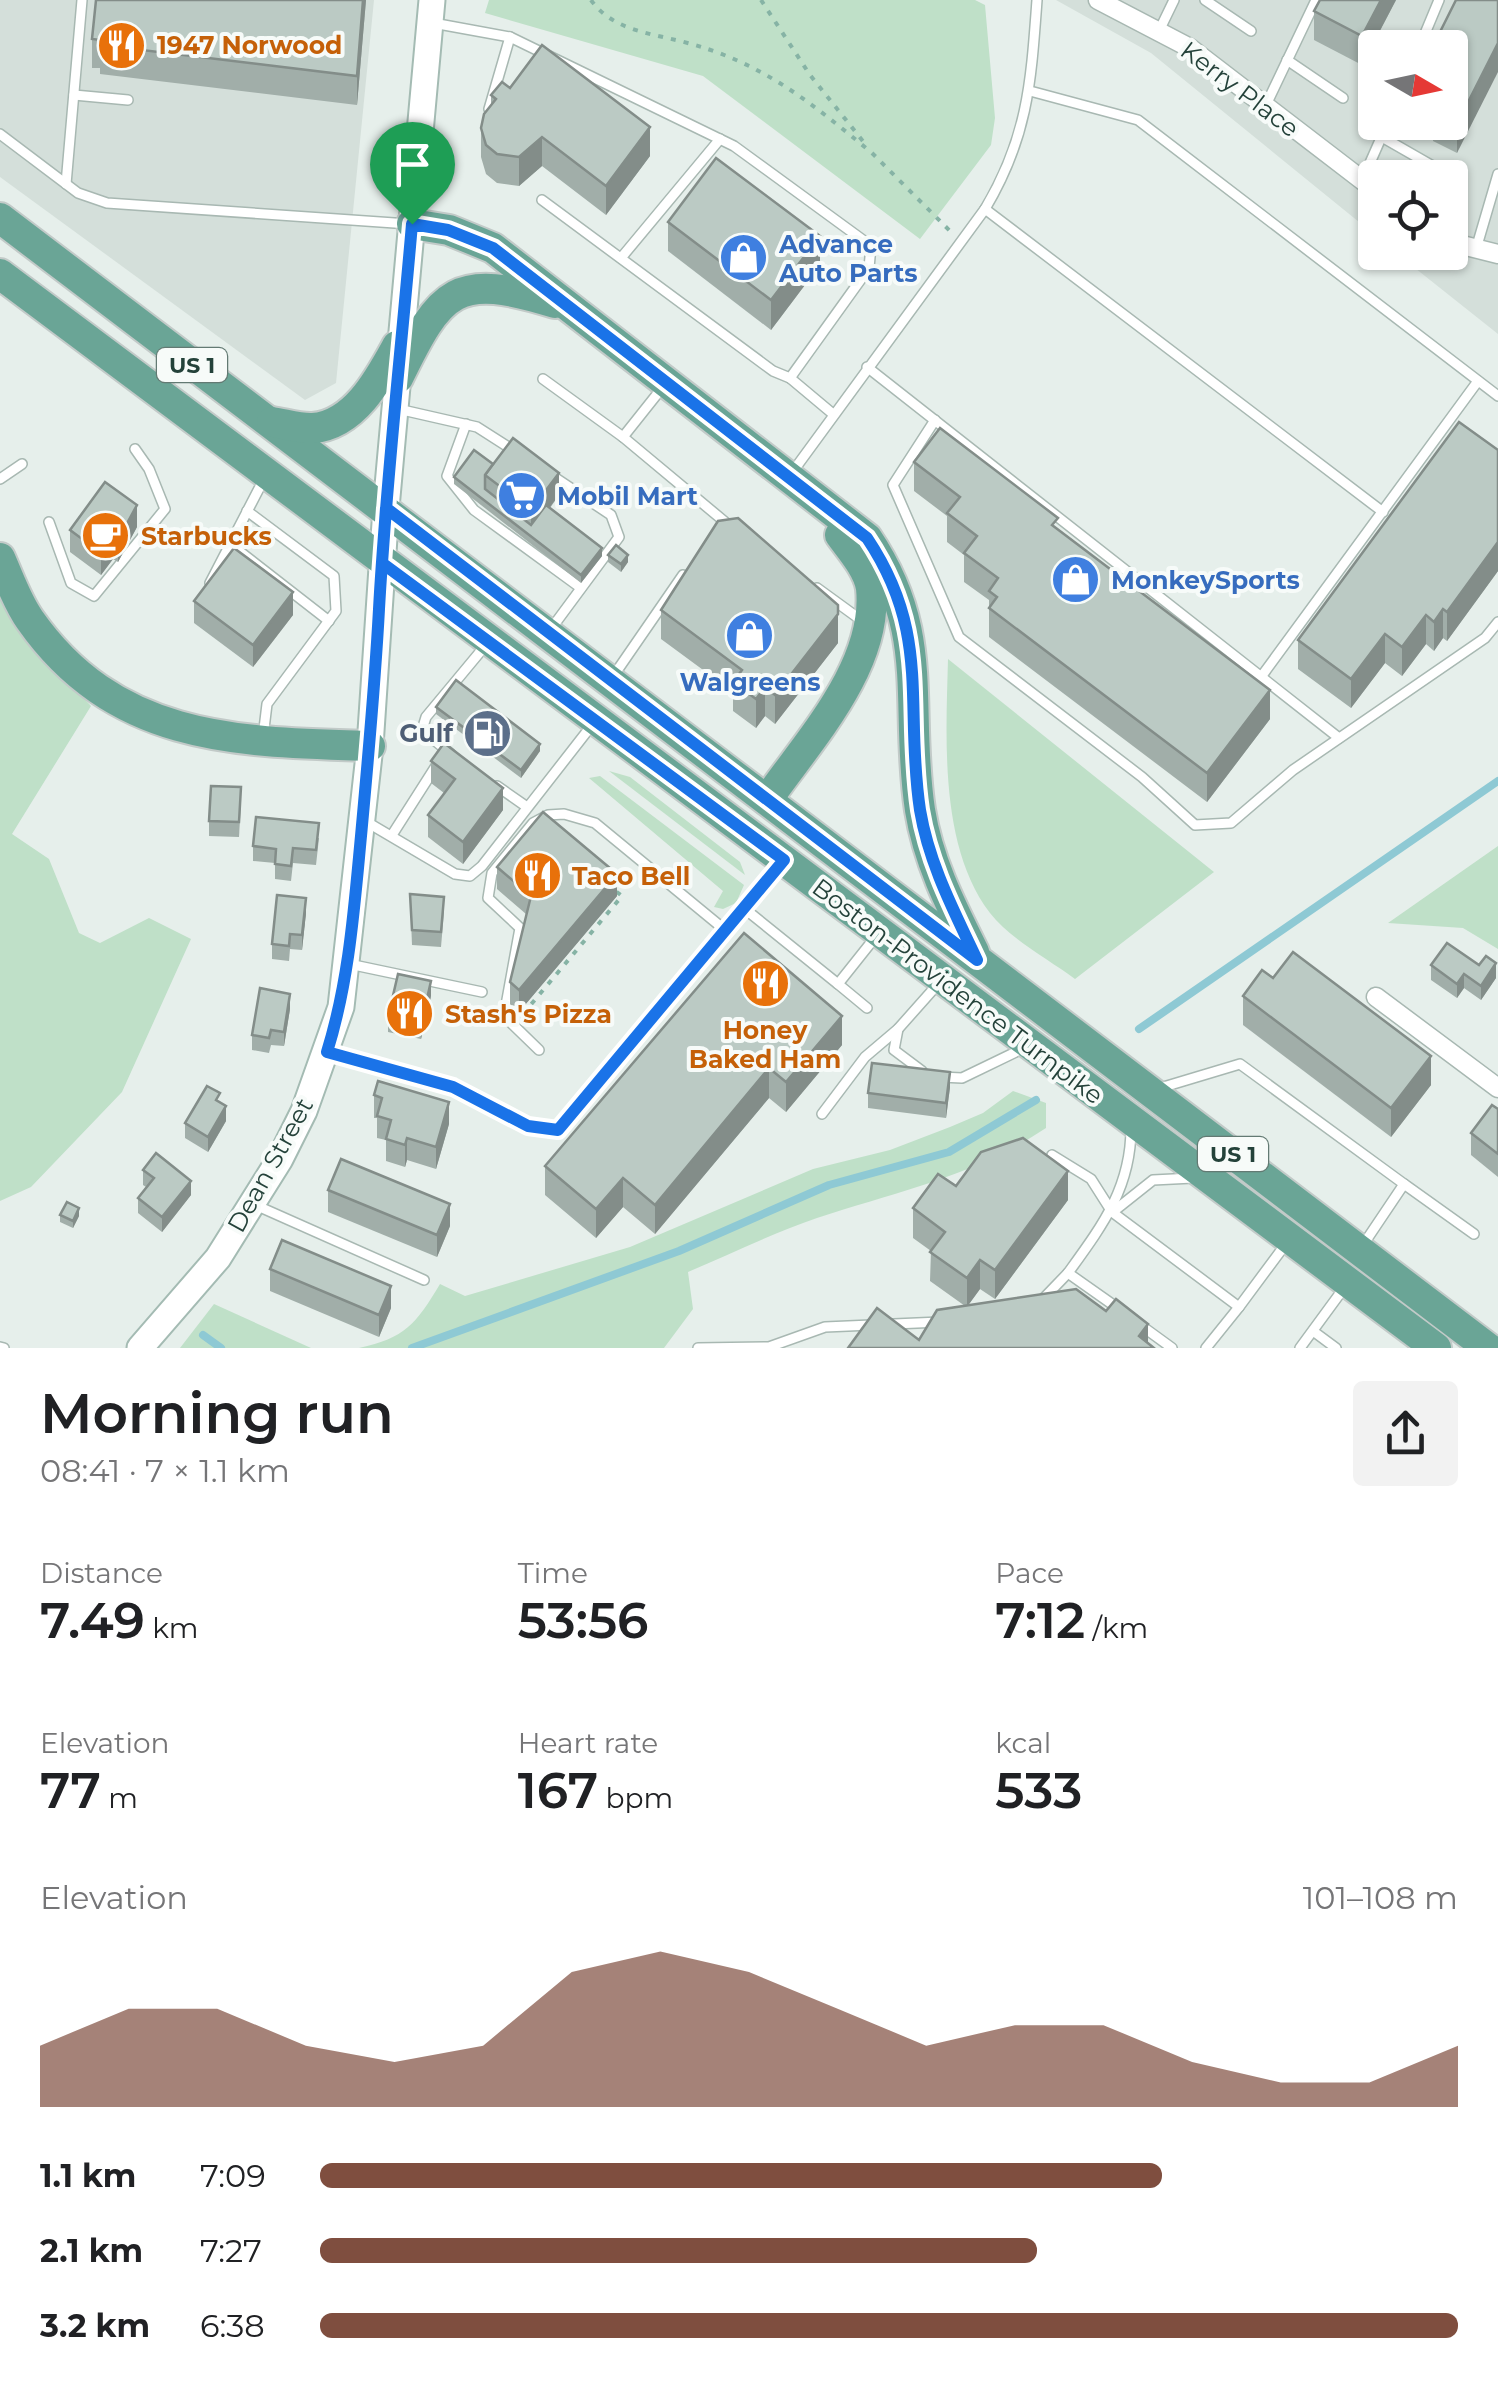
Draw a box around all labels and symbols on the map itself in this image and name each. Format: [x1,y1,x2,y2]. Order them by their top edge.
restaurant icon: 1947 Norwood [96,19,148,71]
place label: 1947 Norwood [157,30,342,60]
north arrow [1358,30,1468,140]
street label: Kerry Place [1175,35,1305,143]
pin [370,122,455,225]
place label: Advance Auto Parts [778,229,918,288]
shop icon: Advance Auto Parts [718,232,770,284]
road number: US 1 [157,348,227,382]
supermarket icon: Mobil Mart [496,470,548,522]
place label: Mobil Mart [557,481,698,511]
cafe icon: Starbucks [80,510,132,562]
place label: Starbucks [141,521,272,551]
shop icon: MonkeySports [1050,554,1102,606]
place label: MonkeySports [1111,565,1300,595]
shop icon: Walgreens [724,610,776,662]
place label: Walgreens [680,667,820,697]
fuel station icon: Gulf [462,707,514,759]
place label: Gulf [399,718,454,748]
restaurant icon: Taco Bell [511,850,563,902]
place label: Taco Bell [572,861,690,891]
street label: Boston-Providence Turnpike [807,872,1109,1110]
restaurant icon: Honey Baked Ham [739,958,791,1010]
restaurant icon: Stash's Pizza [384,988,436,1040]
place label: Stash's Pizza [445,999,612,1029]
place label: Honey Baked Ham [689,1015,841,1074]
street label: Dean Street [221,1092,319,1238]
road number: US 1 [1198,1137,1268,1171]

